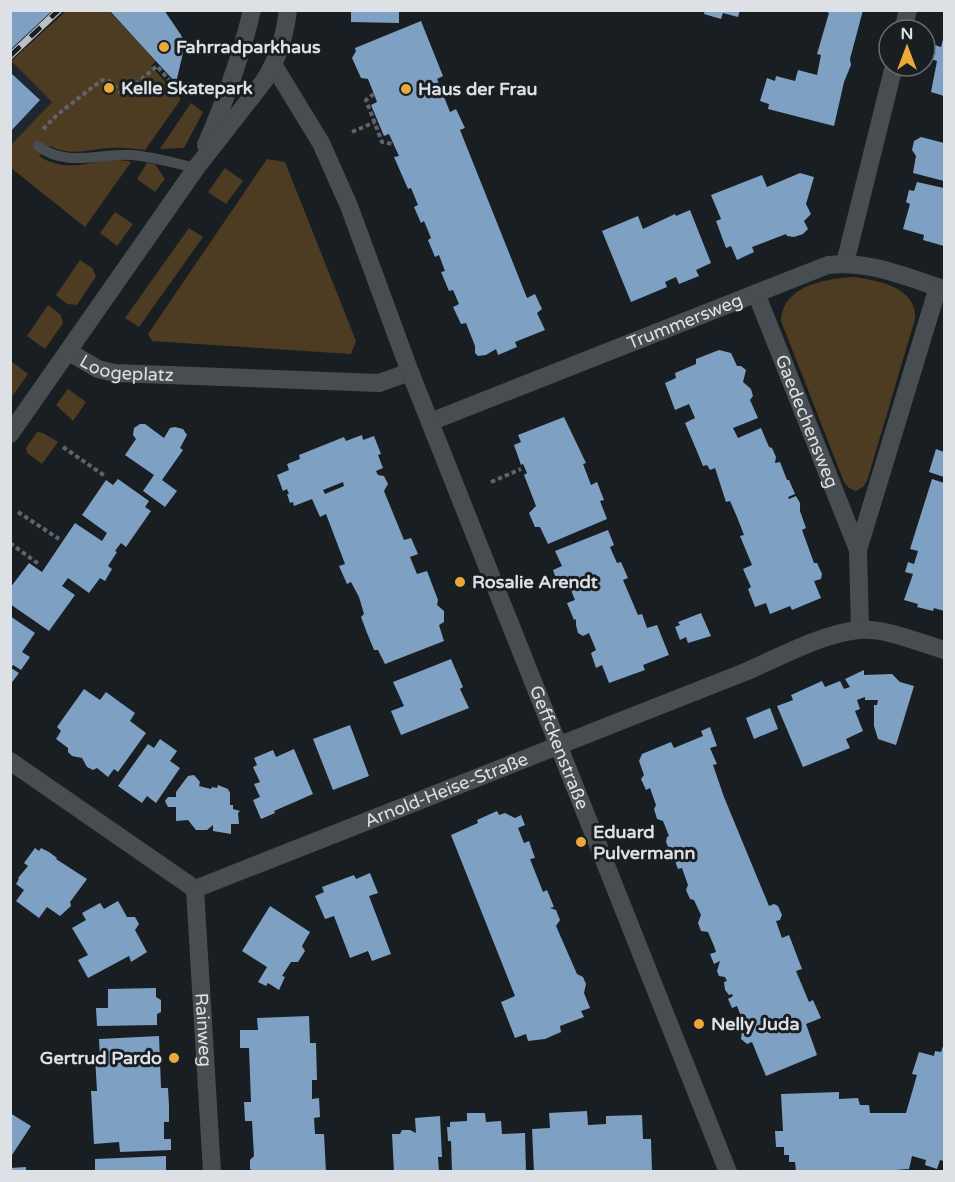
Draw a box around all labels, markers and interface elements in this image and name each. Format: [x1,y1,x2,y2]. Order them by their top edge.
north arrow [877,18,937,78]
text: N [901,24,913,44]
place label: Fahrradparkhaus [176,36,321,58]
marker: Fahrradparkhaus [157,40,171,54]
place label: Kelle Skatepark [121,77,253,99]
place label: Haus der Frau [418,78,537,100]
marker: Kelle Skatepark [102,81,116,95]
marker: Haus der Frau [399,82,413,96]
street label: Trummersweg [624,289,746,354]
street label: Loogeplatz [76,350,174,386]
street label: Gaedechensweg [771,351,843,491]
place label: Rosalie Arendt [472,571,598,593]
marker: Rosalie Arendt [453,575,467,589]
street label: Geffckenstraße [525,682,594,813]
street label: Arnold-Heise-Straße [361,748,531,832]
place label: Eduard Pulvermann [593,821,695,864]
marker: Eduard Pulvermann [574,835,588,849]
street label: Rainweg [190,992,217,1067]
place label: Nelly Juda [711,1013,800,1035]
marker: Nelly Juda [692,1017,706,1031]
place label: Gertrud Pardo [40,1047,162,1069]
marker: Gertrud Pardo [167,1051,181,1065]

